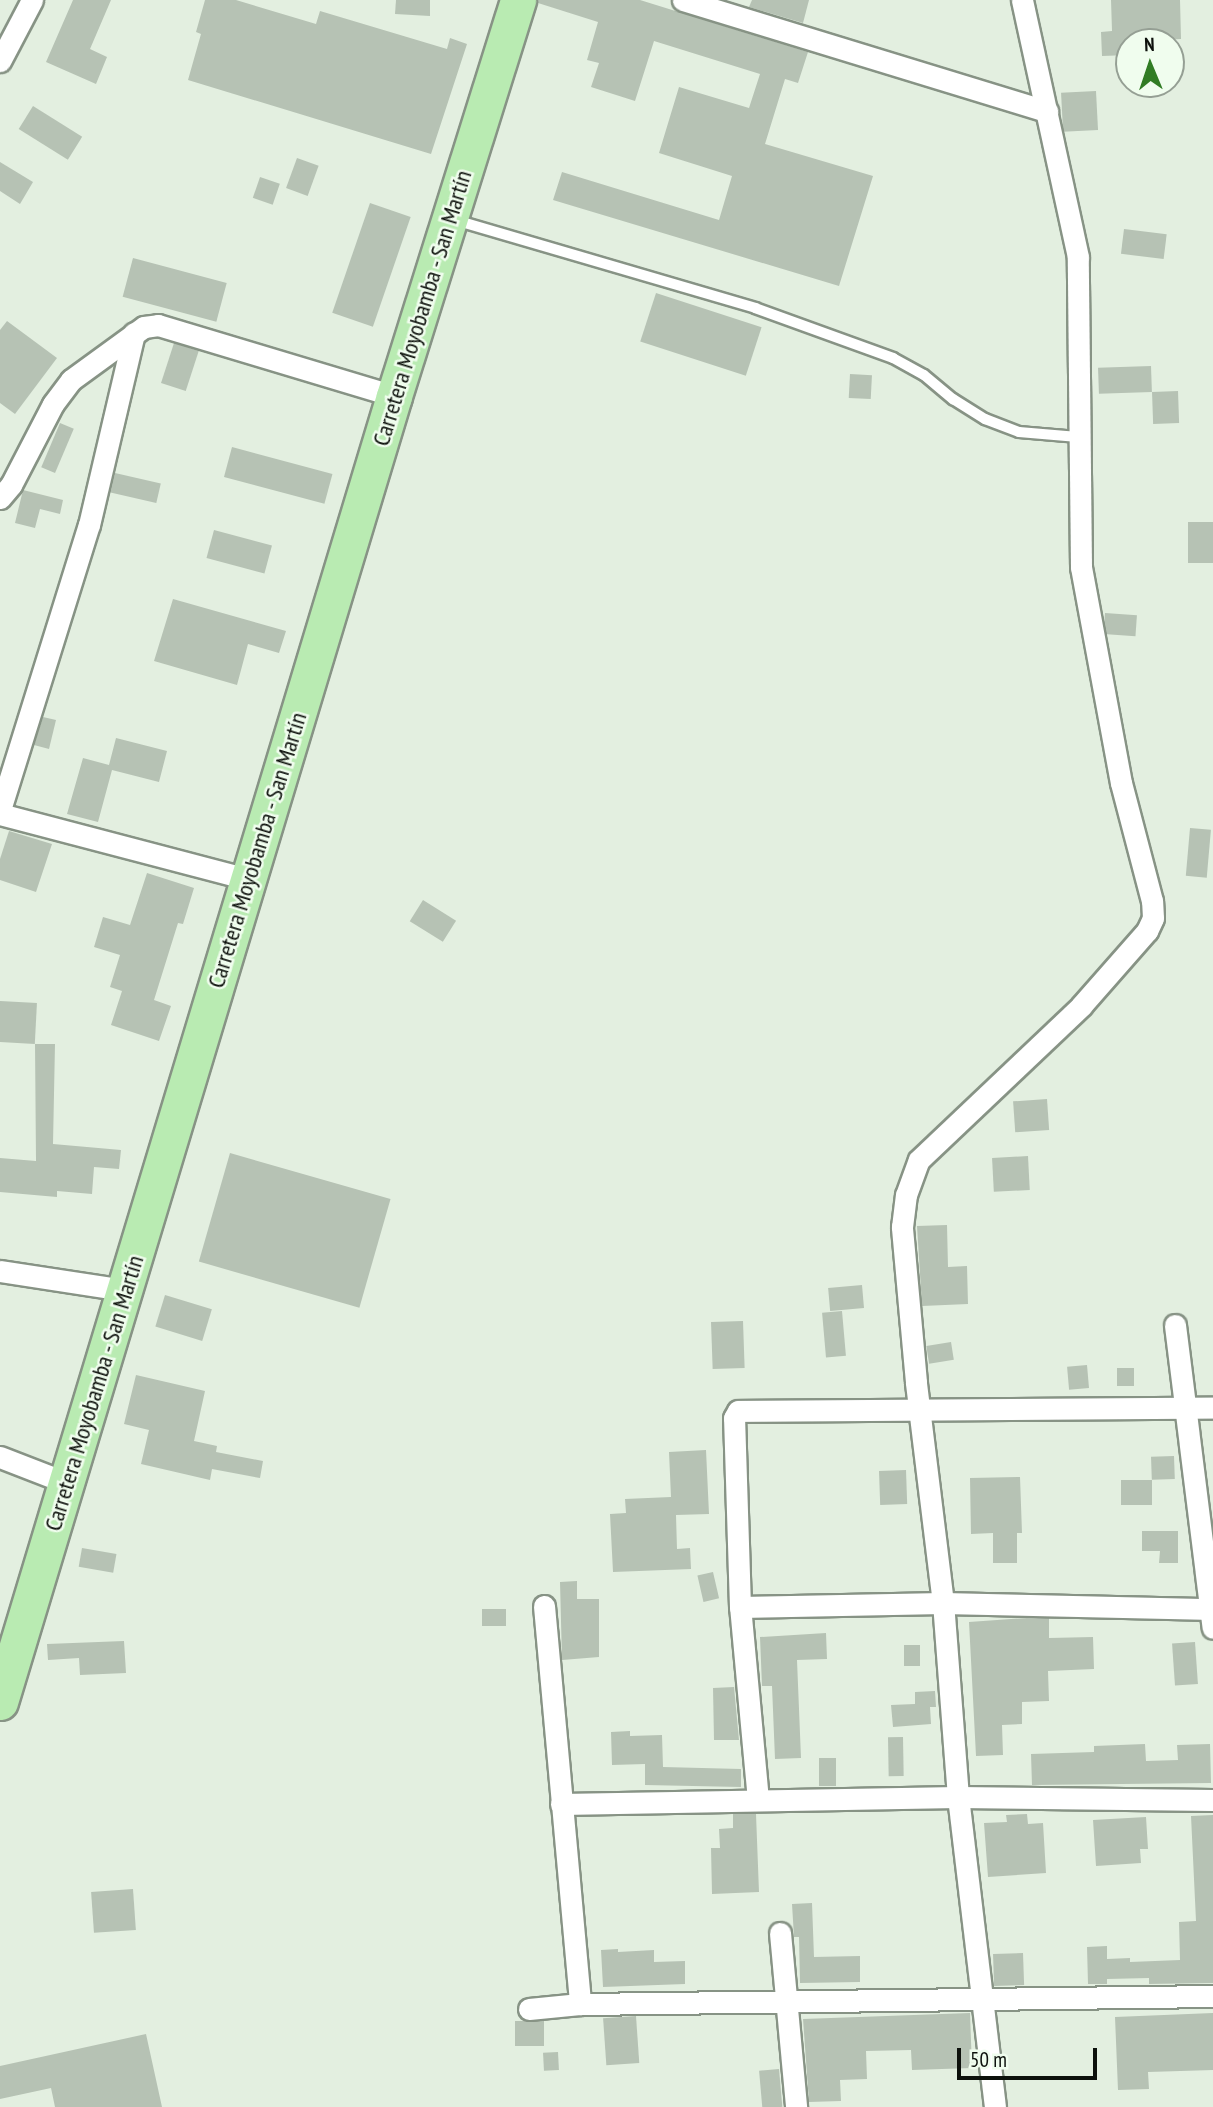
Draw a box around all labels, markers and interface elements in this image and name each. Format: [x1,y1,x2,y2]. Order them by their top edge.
north arrow [1115,28,1185,98]
text: N [1144,32,1155,56]
street label: Carretera Moyobamba - San Martín [366,166,478,450]
street label: Carretera Moyobamba - San Martín [201,708,313,992]
street label: Carretera Moyobamba - San Martín [38,1251,150,1535]
scale bar [961,2034,1101,2078]
text: 50 m [970,2046,1007,2073]

